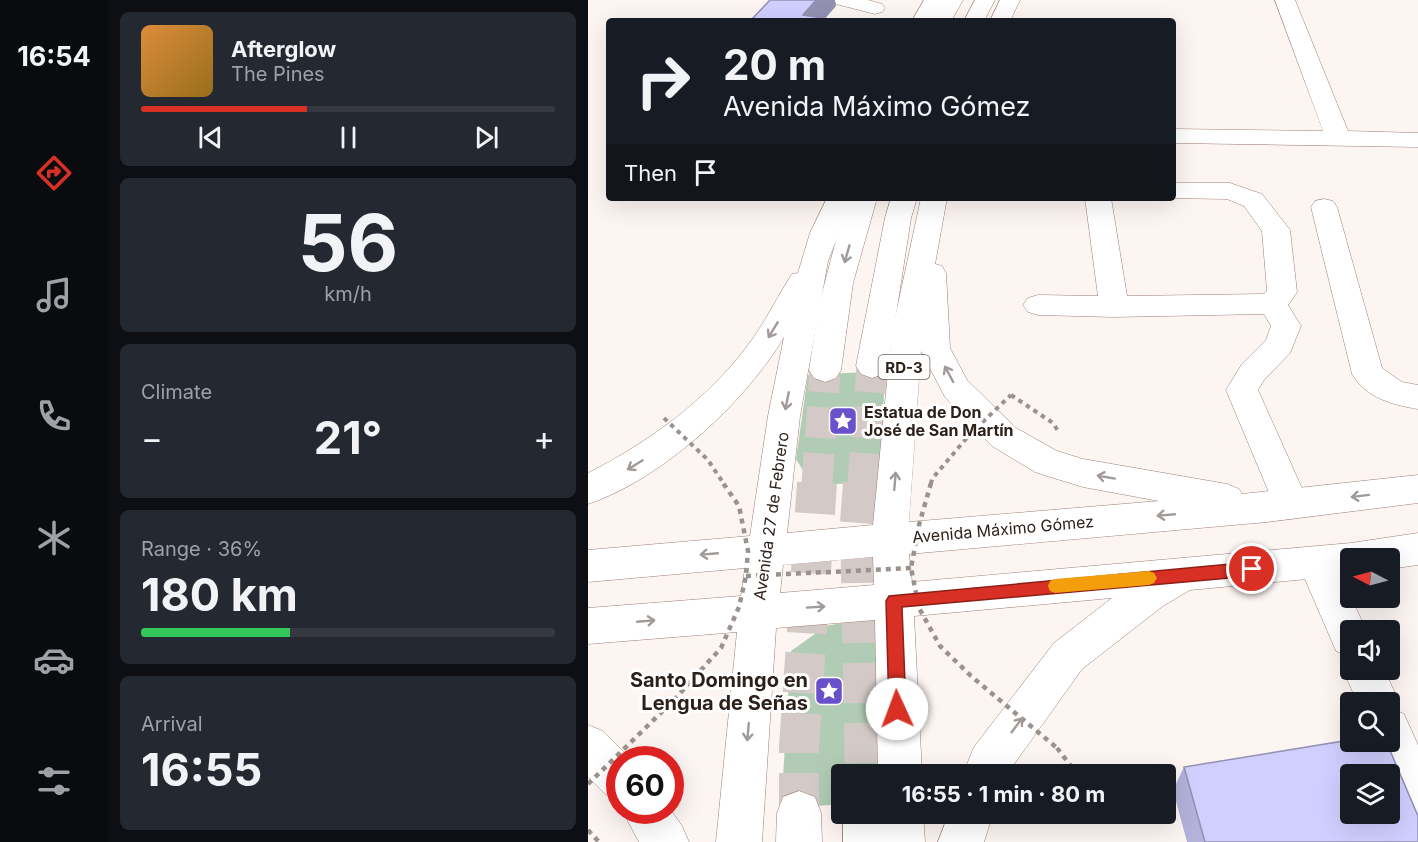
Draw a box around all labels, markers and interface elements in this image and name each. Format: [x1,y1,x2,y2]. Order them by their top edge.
text: Afterglow [231,36,336,62]
text: 20 m [723,39,826,90]
text: 16:54 [17,40,91,73]
icon: right [624,42,702,120]
text: The Pines [231,62,325,86]
text: Avenida Máximo Gómez [723,90,1030,123]
icon: previous [194,121,227,154]
icon: pause [332,121,365,154]
icon: next [470,121,503,154]
icon: directions [33,152,75,194]
icon: arrive [689,156,722,189]
text: Then [624,160,677,186]
text: 56 [298,195,398,290]
one-way arrow [841,244,852,263]
icon: music [33,274,75,316]
text: km/h [324,282,372,306]
one-way arrow [767,321,779,338]
road number: RD-3 [878,355,930,379]
one-way arrow [943,365,954,383]
text: Climate [141,380,212,404]
one-way arrow [781,391,792,411]
icon: phone [33,395,75,437]
place label: Estatua de Don José de San Martín [864,402,1014,440]
place icon: Estatua de Don José de San Martín [827,405,859,437]
text: 21° [314,410,382,465]
text: − [141,418,163,458]
text: + [533,418,555,458]
street label: Avenida 27 de Febrero [749,430,793,602]
one-way arrow [627,459,644,471]
one-way arrow [890,471,901,491]
one-way arrow [1097,471,1116,482]
one-way arrow [1350,491,1370,502]
one-way arrow [1156,510,1176,521]
street label: Avenida Máximo Gómez [911,511,1095,547]
icon: climate [33,517,75,559]
text: Range · 36% [141,537,262,561]
pin [1226,543,1277,594]
north arrow [1340,548,1400,608]
map controls [1340,548,1400,824]
one-way arrow [700,549,720,560]
icon: arrive [1235,552,1268,585]
text: 180 km [141,567,298,622]
one-way arrow [805,601,825,612]
one-way arrow [636,615,656,626]
button: sound [1340,620,1400,680]
icon: car [33,639,75,681]
place label: Santo Domingo en Lengua de Señas [630,668,808,715]
place icon: Santo Domingo en Lengua de Señas [813,675,845,707]
position arrow [865,677,929,741]
button: search [1340,692,1400,752]
text: Arrival [141,712,203,736]
one-way arrow [1010,718,1023,734]
one-way arrow [742,722,753,741]
text: 16:55 [141,742,262,797]
speed limit sign: 60 [606,746,684,824]
icon: filters [33,760,75,802]
button: layers [1340,764,1400,824]
text: 16:55 · 1 min · 80 m [902,781,1105,807]

